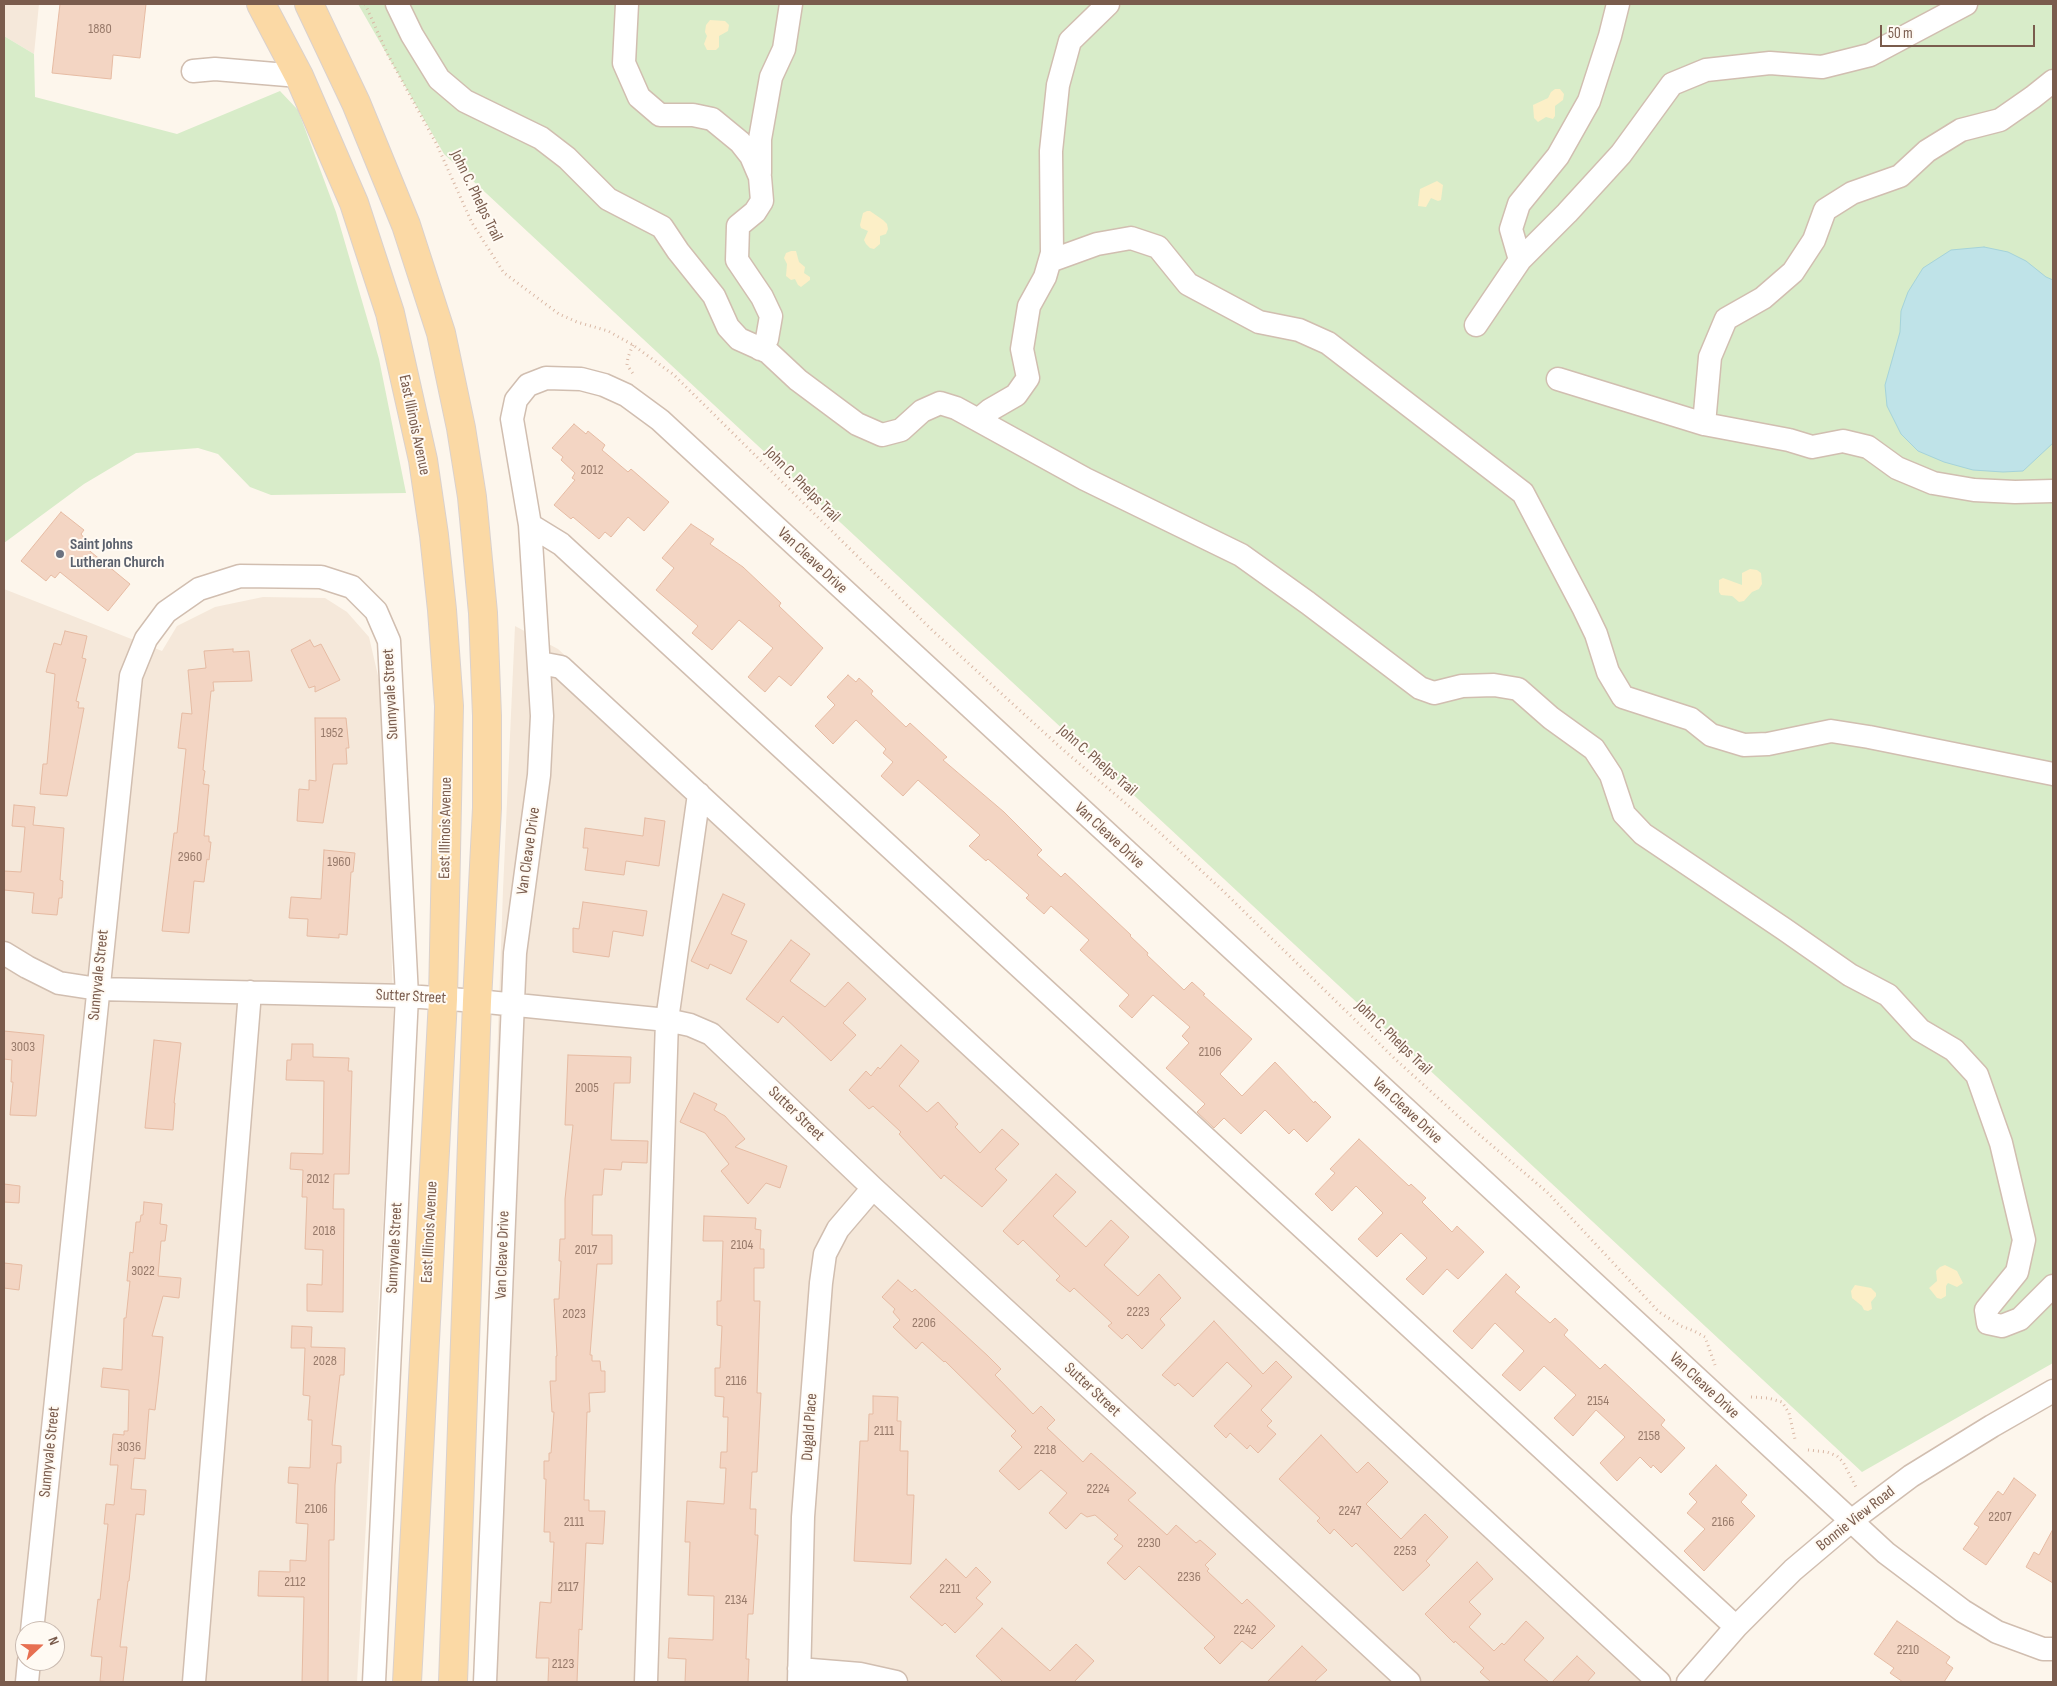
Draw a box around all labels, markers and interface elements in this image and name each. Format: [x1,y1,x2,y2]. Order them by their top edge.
scale bar [1882,15,2037,47]
house number: 1880 [88,21,112,37]
text: 50 m [1888,24,1913,43]
street label: John C. Phelps Trail [446,147,506,245]
street label: East Illinois Avenue [394,373,434,477]
street label: John C. Phelps Trail [760,443,844,527]
house number: 2012 [581,462,603,478]
street label: Van Cleave Drive [773,524,851,598]
place label: Saint Johns Lutheran Church [70,535,164,573]
marker: Saint Johns Lutheran Church [54,548,66,560]
street label: Sunnyvale Street [379,648,403,740]
street label: John C. Phelps Trail [1053,721,1141,801]
house number: 1952 [321,725,343,741]
street label: East Illinois Avenue [436,777,456,879]
street label: Van Cleave Drive [1070,799,1148,873]
street label: Van Cleave Drive [513,806,545,896]
house number: 2960 [178,849,202,865]
house number: 1960 [327,854,351,870]
street label: Sunnyvale Street [85,929,113,1021]
street label: Sutter Street [375,986,447,1008]
street label: John C. Phelps Trail [1351,997,1435,1079]
house number: 3003 [11,1039,35,1055]
house number: 2106 [1198,1044,1222,1060]
street label: Van Cleave Drive [1368,1074,1446,1148]
house number: 2005 [575,1080,599,1096]
street label: Sutter Street [764,1083,828,1145]
house number: 2012 [307,1171,329,1187]
street label: East Illinois Avenue [418,1181,442,1283]
street label: Sunnyvale Street [383,1202,407,1294]
street label: Van Cleave Drive [492,1210,514,1300]
house number: 2018 [312,1223,336,1239]
house number: 2104 [731,1237,753,1253]
house number: 2017 [575,1242,597,1258]
house number: 3022 [131,1263,155,1279]
house number: 2223 [1126,1304,1150,1320]
house number: 2023 [562,1306,586,1322]
house number: 2206 [912,1315,936,1331]
street label: Van Cleave Drive [1665,1349,1743,1423]
house number: 2028 [313,1353,337,1369]
street label: Sutter Street [1060,1359,1124,1421]
house number: 2116 [725,1373,747,1389]
street label: Dugald Place [798,1393,822,1461]
house number: 2154 [1587,1393,1609,1409]
street label: Sunnyvale Street [36,1406,64,1498]
house number: 2111 [874,1423,894,1439]
house number: 2158 [1638,1428,1660,1444]
house number: 3036 [117,1439,141,1455]
house number: 2218 [1034,1442,1056,1458]
house number: 2224 [1086,1481,1110,1497]
street label: Bonnie View Road [1813,1482,1899,1556]
house number: 2106 [304,1501,328,1517]
house number: 2247 [1339,1503,1361,1519]
house number: 2207 [1988,1509,2012,1525]
house number: 2111 [564,1514,584,1530]
house number: 2166 [1712,1514,1734,1530]
house number: 2230 [1137,1535,1161,1551]
house number: 2253 [1393,1543,1417,1559]
house number: 2236 [1177,1569,1201,1585]
house number: 2112 [284,1574,306,1590]
house number: 2117 [557,1579,579,1595]
house number: 2211 [939,1581,961,1597]
house number: 2134 [725,1592,747,1608]
north arrow [15,1621,65,1671]
house number: 2242 [1233,1622,1257,1638]
text: N [44,1634,63,1647]
house number: 2210 [1897,1642,1919,1658]
house number: 2123 [552,1656,574,1672]

